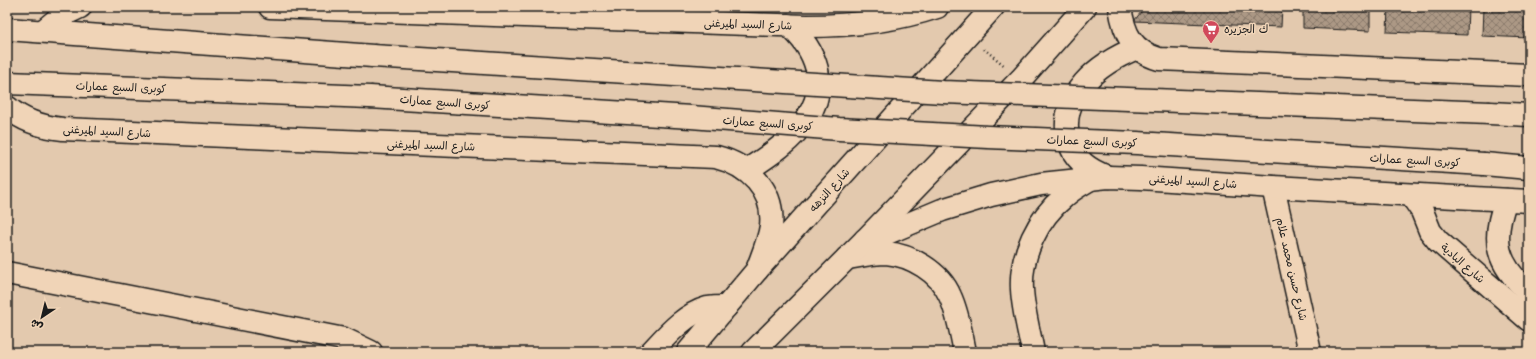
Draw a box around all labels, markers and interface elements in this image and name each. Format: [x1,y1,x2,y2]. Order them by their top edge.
street label: شارع السيد الميرغنى [704,13,792,35]
supermarket icon: ك الجزيره [1201,19,1221,44]
place label: ك الجزيره [1224,20,1268,37]
street label: كوبرى السبع عمارات [75,76,167,98]
street label: كوبرى السبع عمارات [399,90,491,114]
street label: كوبرى السبع عمارات [722,111,814,135]
street label: شارع السيد الميرغنى [62,120,152,142]
street label: كوبرى السبع عمارات [1046,130,1138,152]
street label: شارع السيد الميرغنى [387,134,475,156]
street label: كوبرى السبع عمارات [1369,149,1461,171]
street label: شارع النزهه [804,164,854,216]
street label: شارع السيد الميرغنى [1148,169,1238,193]
street label: شارع حسن محمد علام [1271,216,1313,322]
street label: شارع البادية [1437,239,1489,287]
north arrow [22,297,62,337]
text: ش [26,315,46,336]

